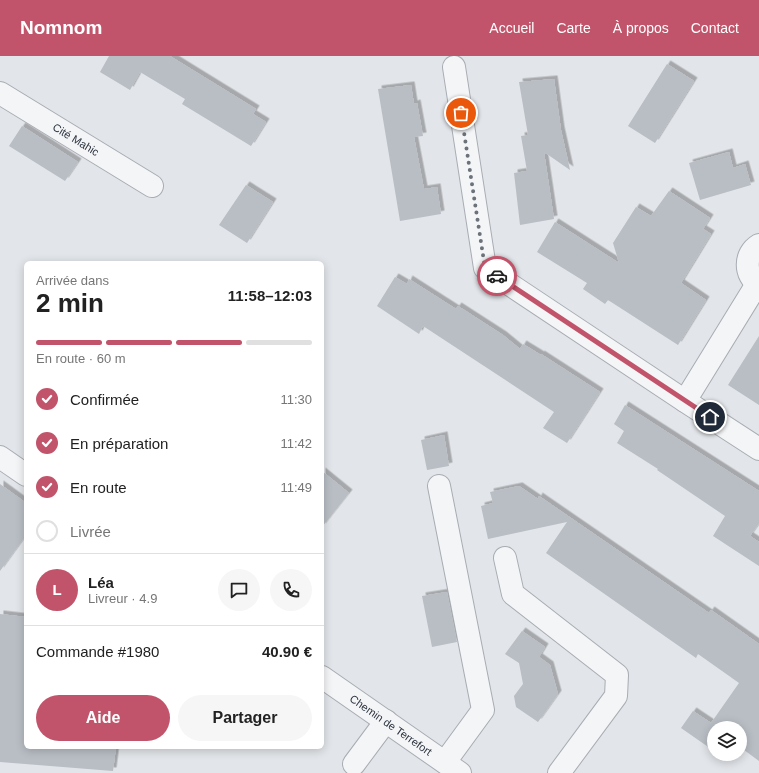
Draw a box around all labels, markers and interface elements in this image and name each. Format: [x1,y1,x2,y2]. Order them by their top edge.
text: Nomnom [20,17,102,38]
text: Accueil [489,20,534,36]
text: Carte [556,20,591,36]
text: À propos [613,20,669,36]
text: Contact [691,20,739,36]
pin [444,96,478,130]
icon: bag [450,102,472,124]
street label: Cité Mahic [51,121,102,158]
courier [477,256,517,296]
icon: car [486,265,508,287]
text: Arrivée dans [36,273,109,288]
text: 11:58–12:03 [228,287,312,304]
text: 2 min [36,288,104,318]
text: En route · 60 m [36,351,126,366]
icon: check [36,388,58,410]
text: Confirmée [70,391,139,408]
text: 11:30 [280,392,312,407]
pin [693,400,727,434]
icon: home [699,406,721,428]
icon: check [36,432,58,454]
text: En préparation [70,435,168,452]
text: 11:42 [280,436,312,451]
icon: check [36,476,58,498]
text: En route [70,479,127,496]
text: 11:49 [280,480,312,495]
text: Livrée [70,523,111,540]
button: chat [218,569,260,611]
button: phone [270,569,312,611]
text: Léa [88,574,114,591]
text: L [52,581,62,598]
text: Livreur · 4.9 [88,591,157,606]
text: Commande #1980 [36,643,159,660]
text: 40.90 € [262,643,312,660]
street label: Chemin de Terrefort [348,692,434,758]
button: Aide [36,695,170,741]
button: Partager [178,695,312,741]
map controls [707,721,747,761]
button: layers [707,721,747,761]

